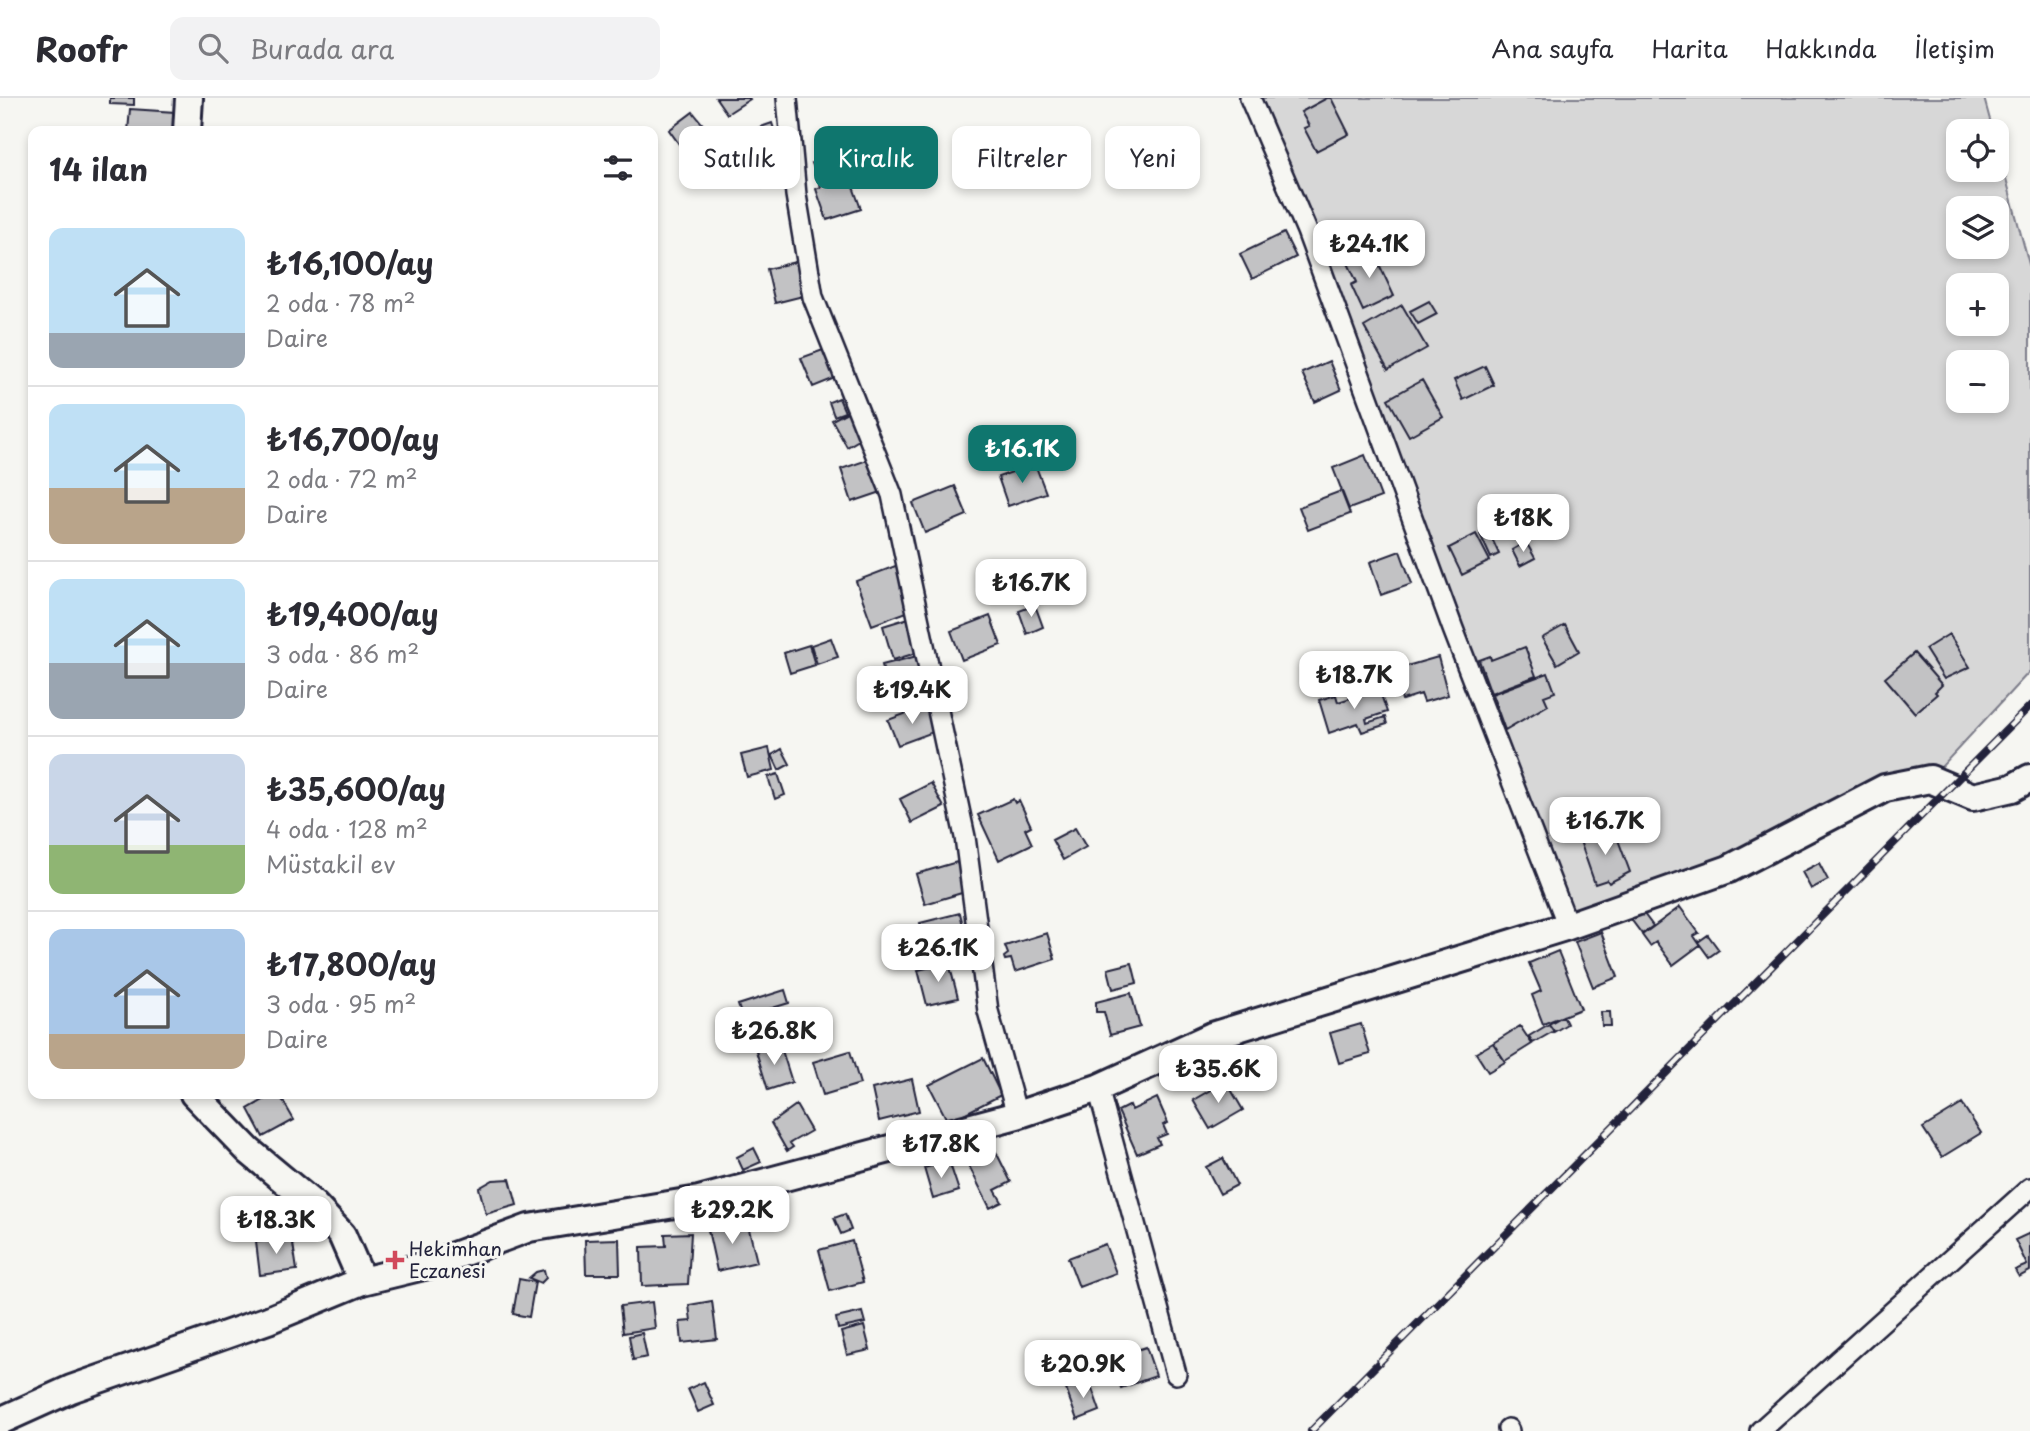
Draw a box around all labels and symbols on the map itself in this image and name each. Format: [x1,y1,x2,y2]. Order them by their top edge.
pin: ₺24.1K [1312,220,1426,280]
pin: ₺16.1K [965,426,1079,485]
pin: ₺18K [1482,494,1564,554]
pin: ₺16.7K [974,560,1088,619]
pin: ₺18.7K [1297,652,1411,711]
pin: ₺19.4K [855,666,969,726]
pin: ₺16.7K [1548,798,1662,857]
pin: ₺26.1K [881,924,995,984]
pin: ₺26.8K [717,1007,831,1067]
pin: ₺35.6K [1161,1046,1275,1105]
pin: ₺17.8K [884,1121,998,1180]
pin: ₺29.2K [675,1186,789,1246]
pin: ₺18.3K [219,1196,333,1256]
place label: Hekimhan Eczanesi [409,1234,502,1284]
marker: Hekimhan Eczanesi [387,1252,403,1268]
pin: ₺20.9K [1026,1340,1140,1400]

